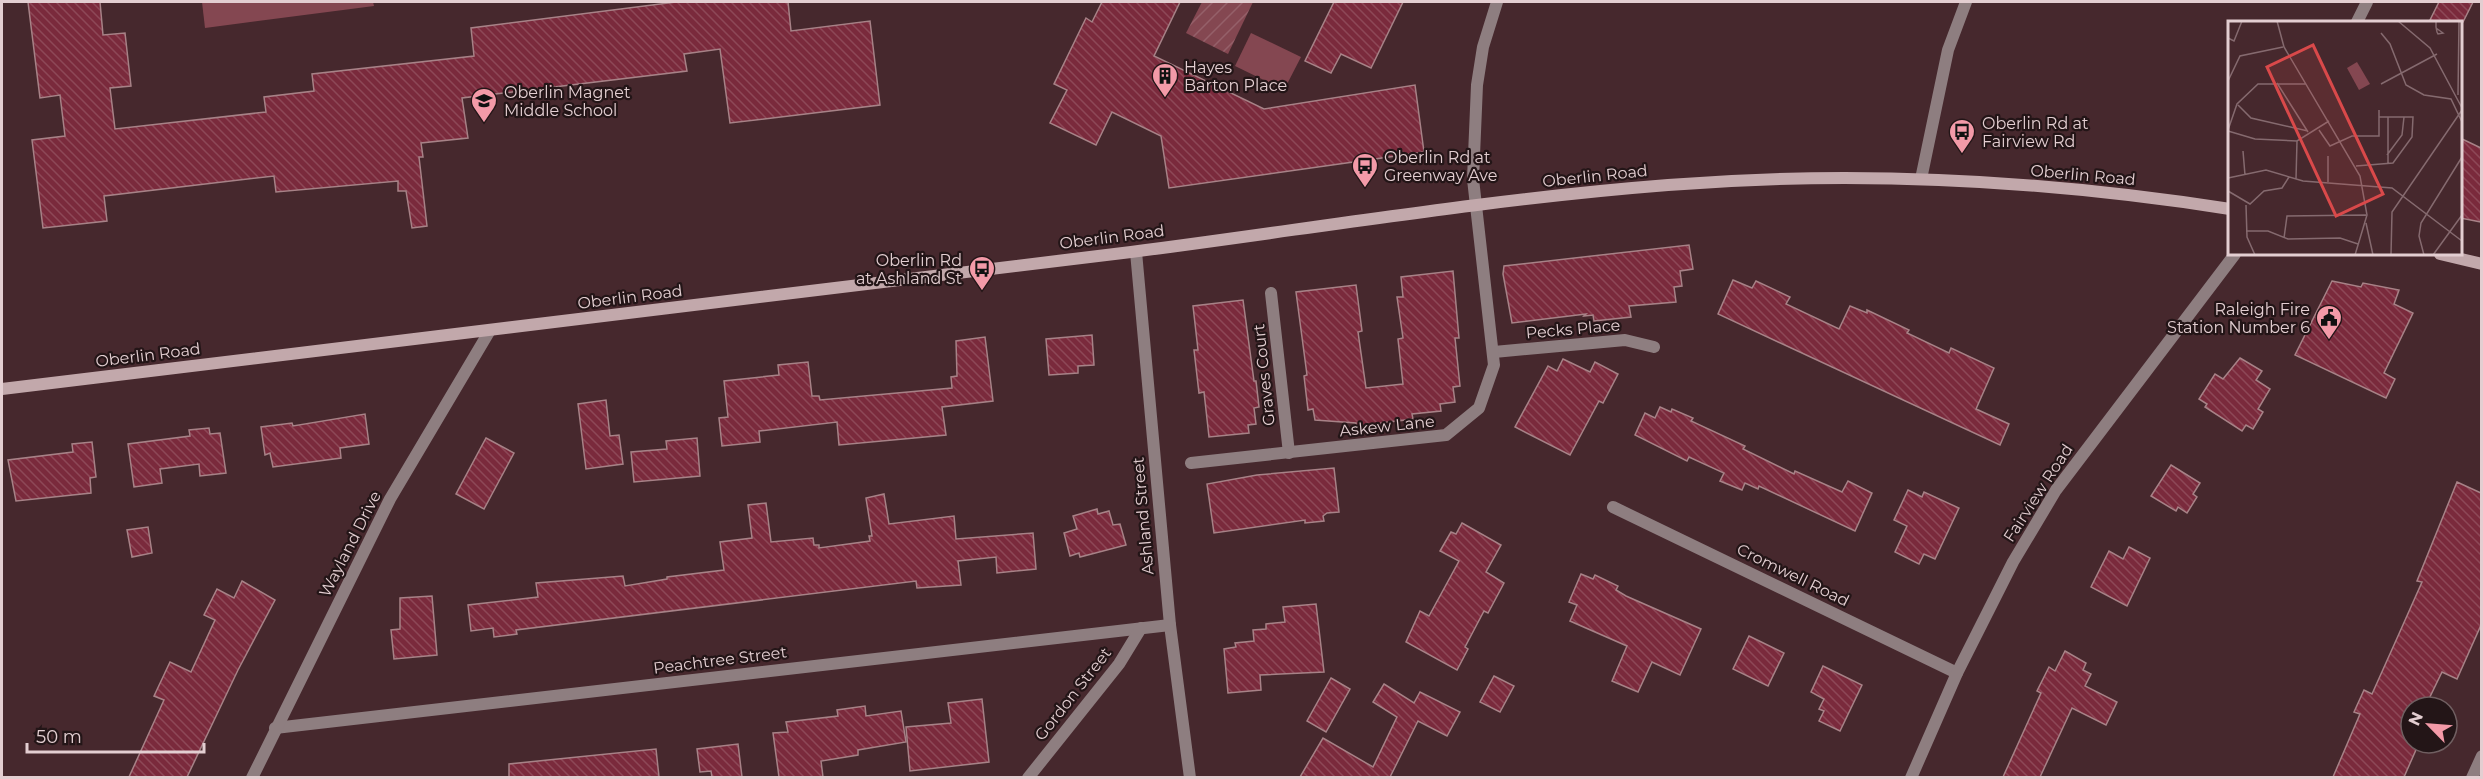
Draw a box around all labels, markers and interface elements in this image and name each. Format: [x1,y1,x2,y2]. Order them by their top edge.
inset map [2228,21,2462,255]
place label: Hayes Barton Place [1184,58,1287,95]
building icon: Hayes Barton Place [1150,61,1180,99]
place label: Oberlin Magnet Middle School [504,83,631,120]
school or university icon: Oberlin Magnet Middle School [469,86,499,124]
place label: Oberlin Rd at Fairview Rd [1982,114,2089,151]
bus stop icon: Oberlin Rd at Fairview Rd [1947,117,1977,155]
place label: Oberlin Rd at Greenway Ave [1384,148,1497,185]
bus stop icon: Oberlin Rd at Greenway Ave [1350,151,1380,189]
street label: Oberlin Road [1541,161,1649,191]
street label: Oberlin Road [2030,161,2136,189]
street label: Oberlin Road [1058,221,1166,253]
place label: Oberlin Rd at Ashland St [856,251,962,288]
bus stop icon: Oberlin Rd at Ashland St [967,254,997,292]
street label: Oberlin Road [576,281,684,313]
place label: Raleigh Fire Station Number 6 [2167,300,2310,337]
public building icon: Raleigh Fire Station Number 6 [2314,303,2344,341]
street label: Pecks Place [1525,315,1621,343]
street label: Graves Court [1249,323,1279,427]
street label: Oberlin Road [94,339,202,371]
street label: Askew Lane [1338,412,1436,440]
street label: Fairview Road [1999,441,2077,545]
street label: Ashland Street [1128,456,1158,576]
street label: Wayland Drive [315,488,385,600]
street label: Cromwell Road [1734,540,1852,610]
street label: Peachtree Street [652,642,788,678]
street label: Gordon Street [1031,643,1116,744]
north arrow [2399,695,2459,755]
text: N [2405,709,2427,729]
scale bar [27,716,204,754]
text: 50 m [36,726,82,748]

